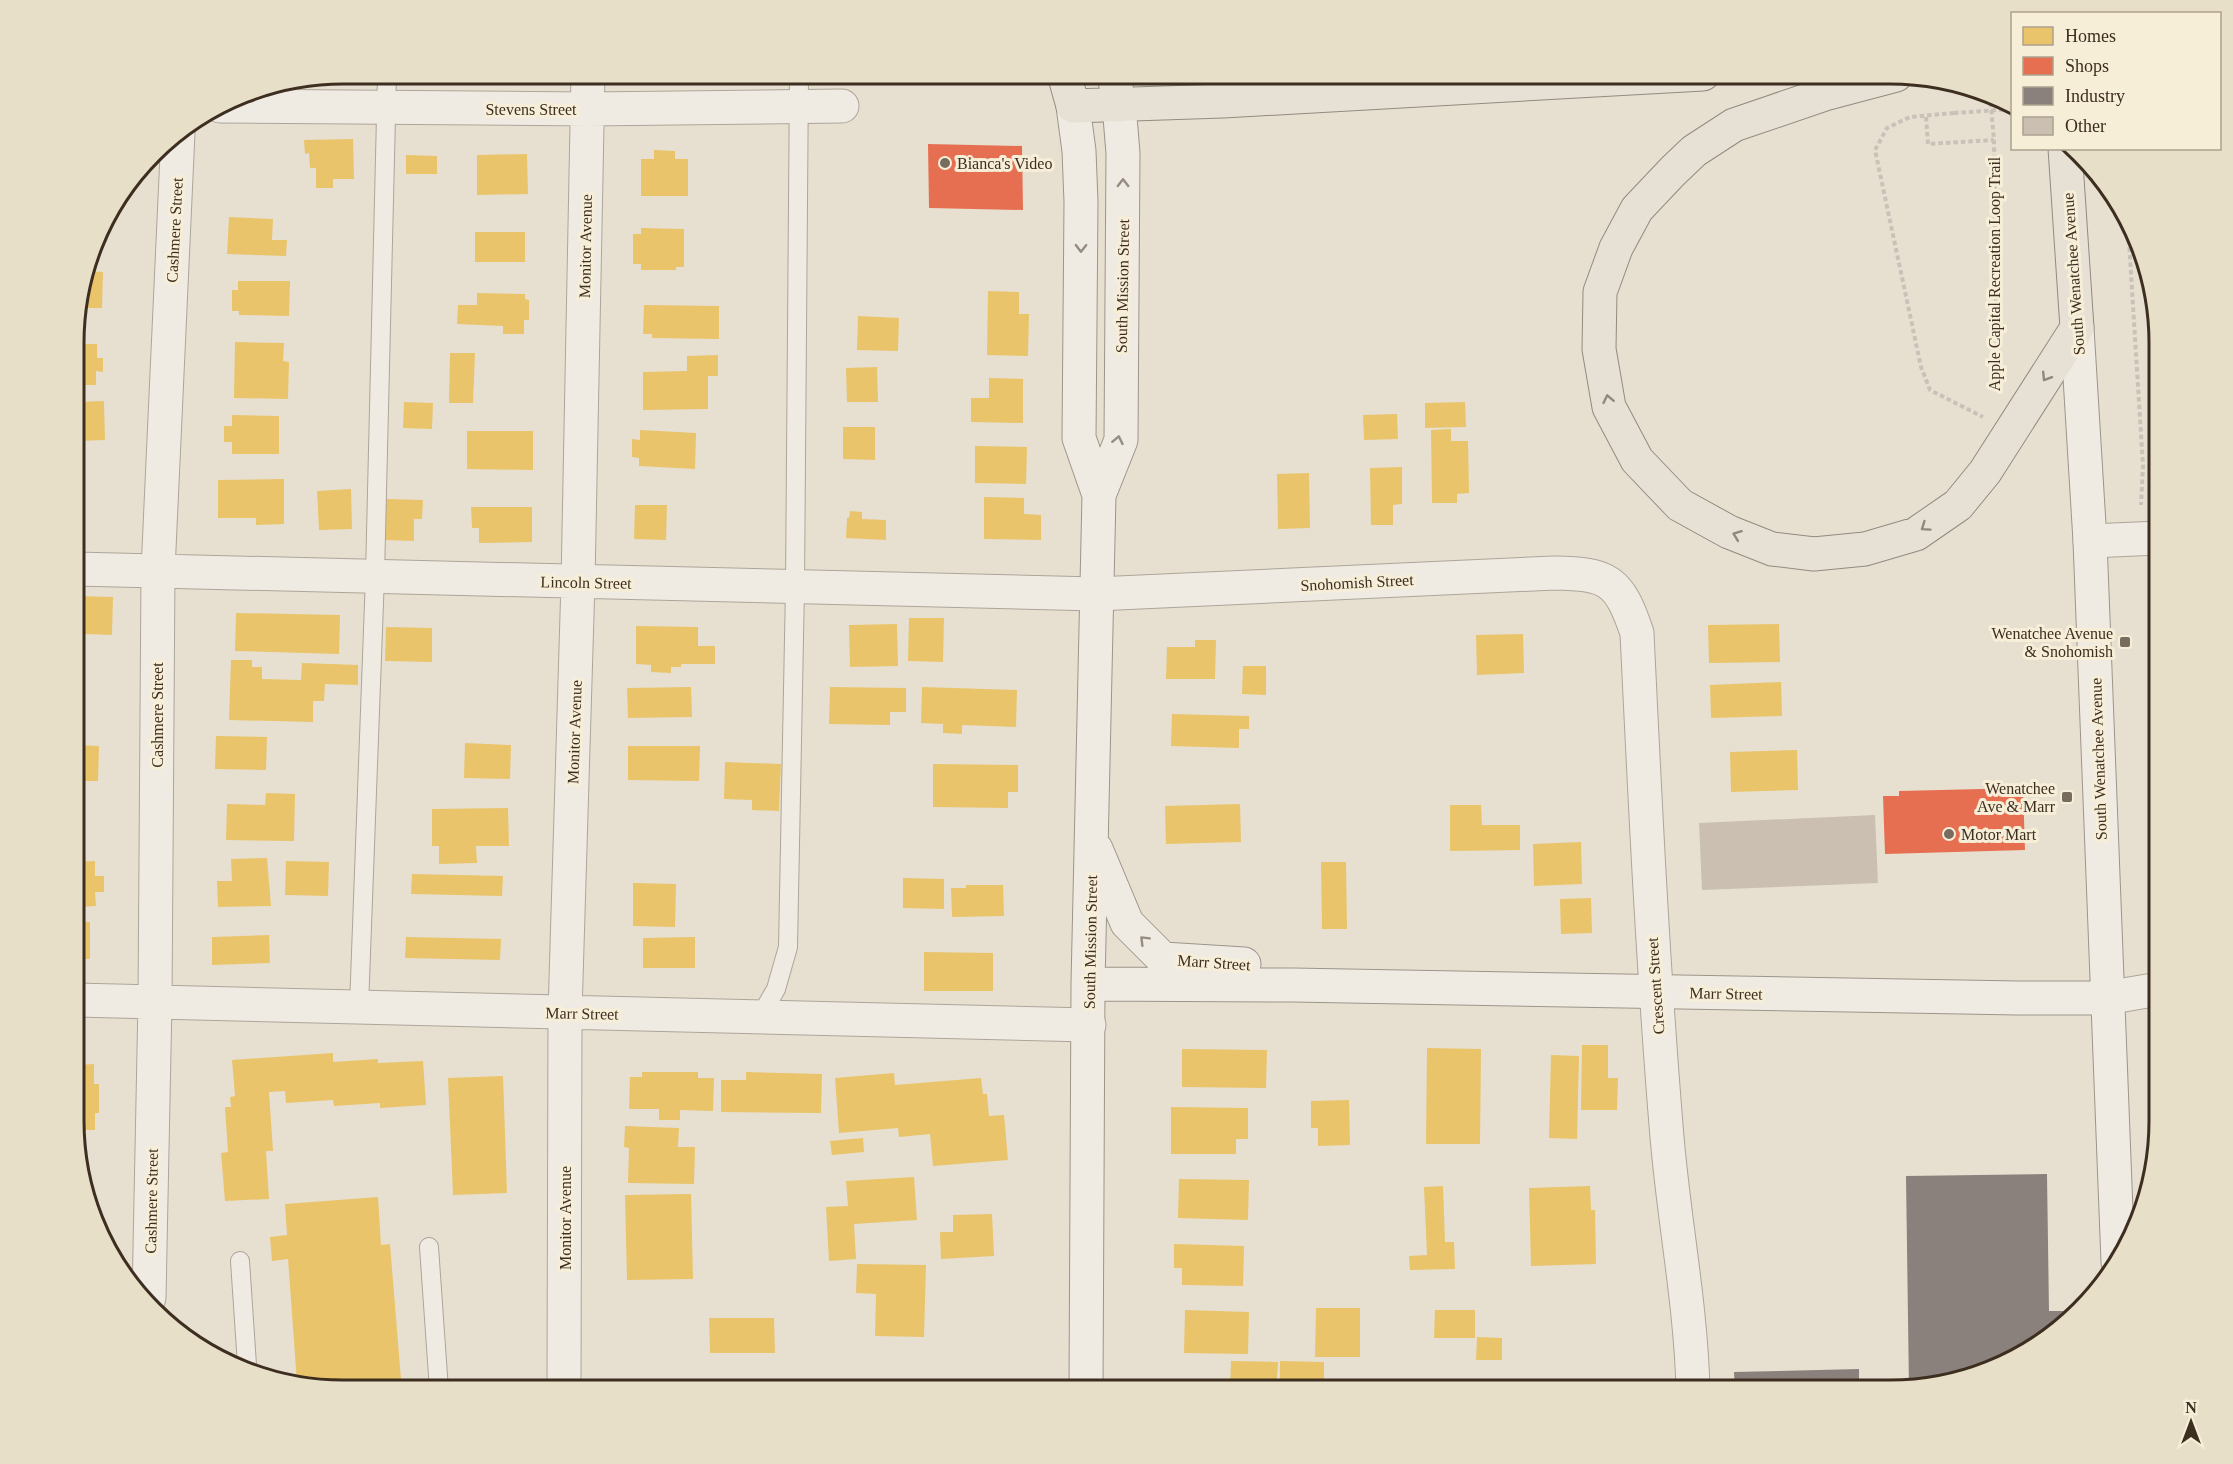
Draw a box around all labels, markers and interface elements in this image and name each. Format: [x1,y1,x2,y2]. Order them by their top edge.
legend [2011,12,2221,150]
text: Homes [2065,26,2116,46]
text: Shops [2065,56,2109,76]
text: Industry [2065,86,2125,106]
street label: Stevens Street [485,101,577,118]
text: Other [2065,116,2106,136]
place label: Bianca's Video [957,155,1052,172]
marker: Bianca's Video [938,156,952,170]
street label: Apple Capital Recreation Loop Trail [1986,156,2004,391]
street label: Cashmere Street [163,176,186,283]
one-way arrow [1117,178,1129,187]
street label: South Wenatchee Avenue [2059,192,2088,356]
street label: Monitor Avenue [576,194,595,298]
street label: South Mission Street [1113,218,1132,353]
one-way arrow [1075,243,1087,252]
one-way arrow [2042,370,2053,381]
one-way arrow [1603,394,1616,404]
one-way arrow [1111,435,1124,445]
one-way arrow [1921,520,1932,531]
one-way arrow [1733,530,1744,542]
street label: Snohomish Street [1300,571,1415,594]
street label: Lincoln Street [540,573,632,592]
place label: Wenatchee Avenue & Snohomish [1992,625,2113,660]
marker: Wenatchee Avenue & Snohomish [2118,635,2132,649]
street label: Cashmere Street [149,662,166,768]
street label: South Wenatchee Avenue [2087,677,2110,840]
street label: Monitor Avenue [564,680,585,784]
place label: Wenatchee Ave & Marr [1977,780,2056,815]
marker: Wenatchee Ave & Marr [2060,790,2074,804]
place label: Motor Mart [1961,826,2037,843]
marker: Motor Mart [1942,827,1956,841]
street label: South Mission Street [1081,874,1100,1009]
street label: Crescent Street [1644,936,1667,1035]
one-way arrow [1141,937,1152,948]
street label: Marr Street [1177,951,1252,974]
street label: Marr Street [1689,984,1763,1003]
street label: Marr Street [545,1004,619,1023]
street label: Cashmere Street [142,1148,161,1254]
street label: Monitor Avenue [557,1166,574,1270]
north arrow [2161,1392,2221,1452]
text: N [2185,1399,2197,1416]

